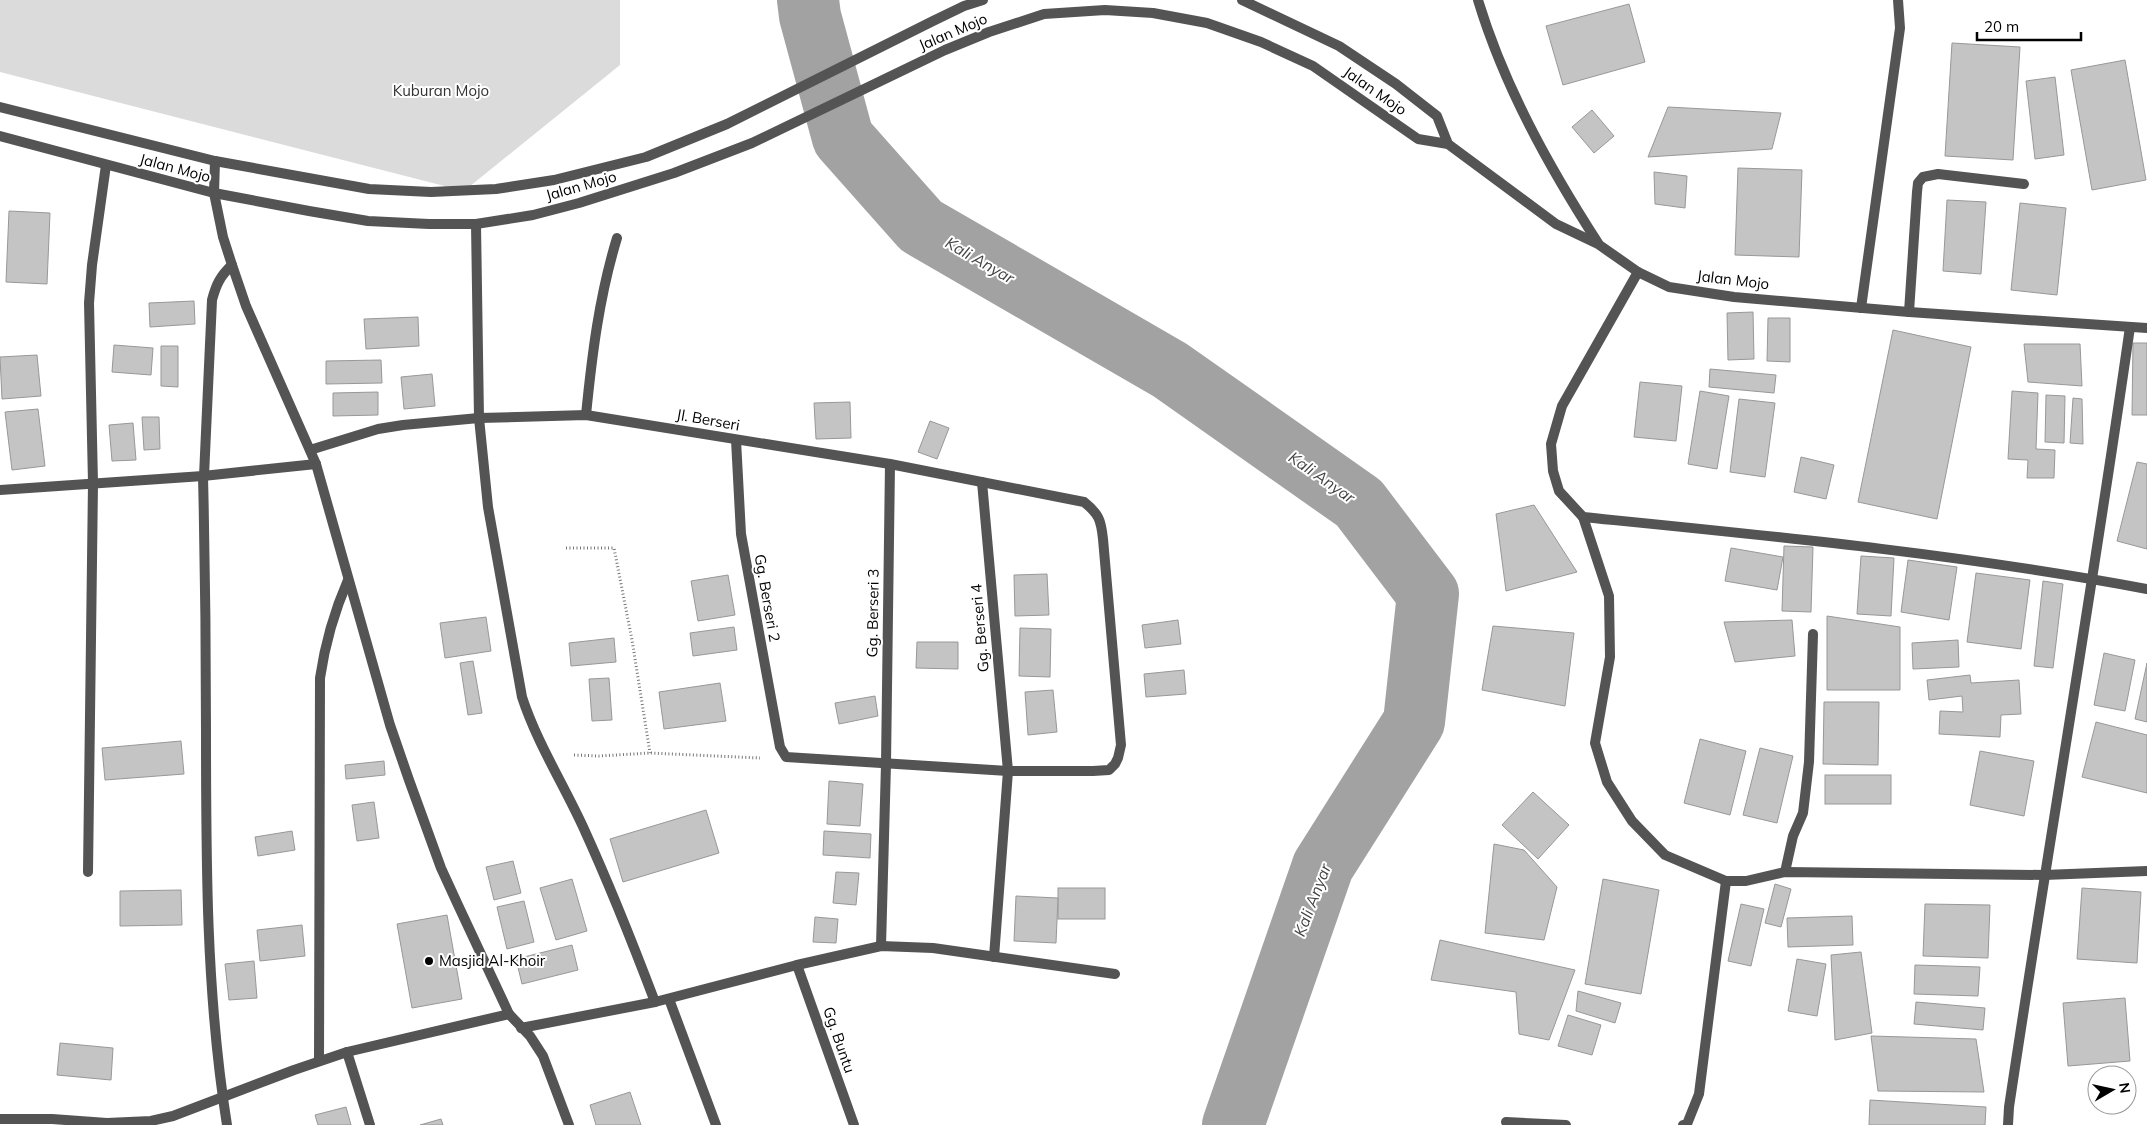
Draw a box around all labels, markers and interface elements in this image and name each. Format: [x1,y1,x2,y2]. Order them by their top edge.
street label: Jalan Mojo [916,9,990,55]
scale bar [1977,10,2081,42]
text: 20 m [1984,17,2019,36]
street label: Jalan Mojo [1340,62,1411,119]
park label: Kuburan Mojo [393,81,489,100]
street label: Jalan Mojo [138,149,213,186]
street label: Jalan Mojo [543,166,618,205]
water label: Kali Anyar [942,232,1019,288]
street label: Jalan Mojo [1696,266,1770,293]
street label: Jl. Berseri [675,405,741,434]
water label: Kali Anyar [1285,447,1360,508]
street label: Gg. Berseri 2 [750,553,785,643]
street label: Gg. Berseri 3 [862,569,883,657]
street label: Gg. Berseri 4 [966,583,993,673]
water label: Kali Anyar [1289,860,1335,939]
place label: Masjid Al-Khoir [439,951,546,970]
marker: Masjid Al-Khoir [423,955,435,967]
street label: Gg. Buntu [819,1004,860,1076]
north arrow [2087,1065,2137,1115]
text: N [2115,1081,2135,1095]

